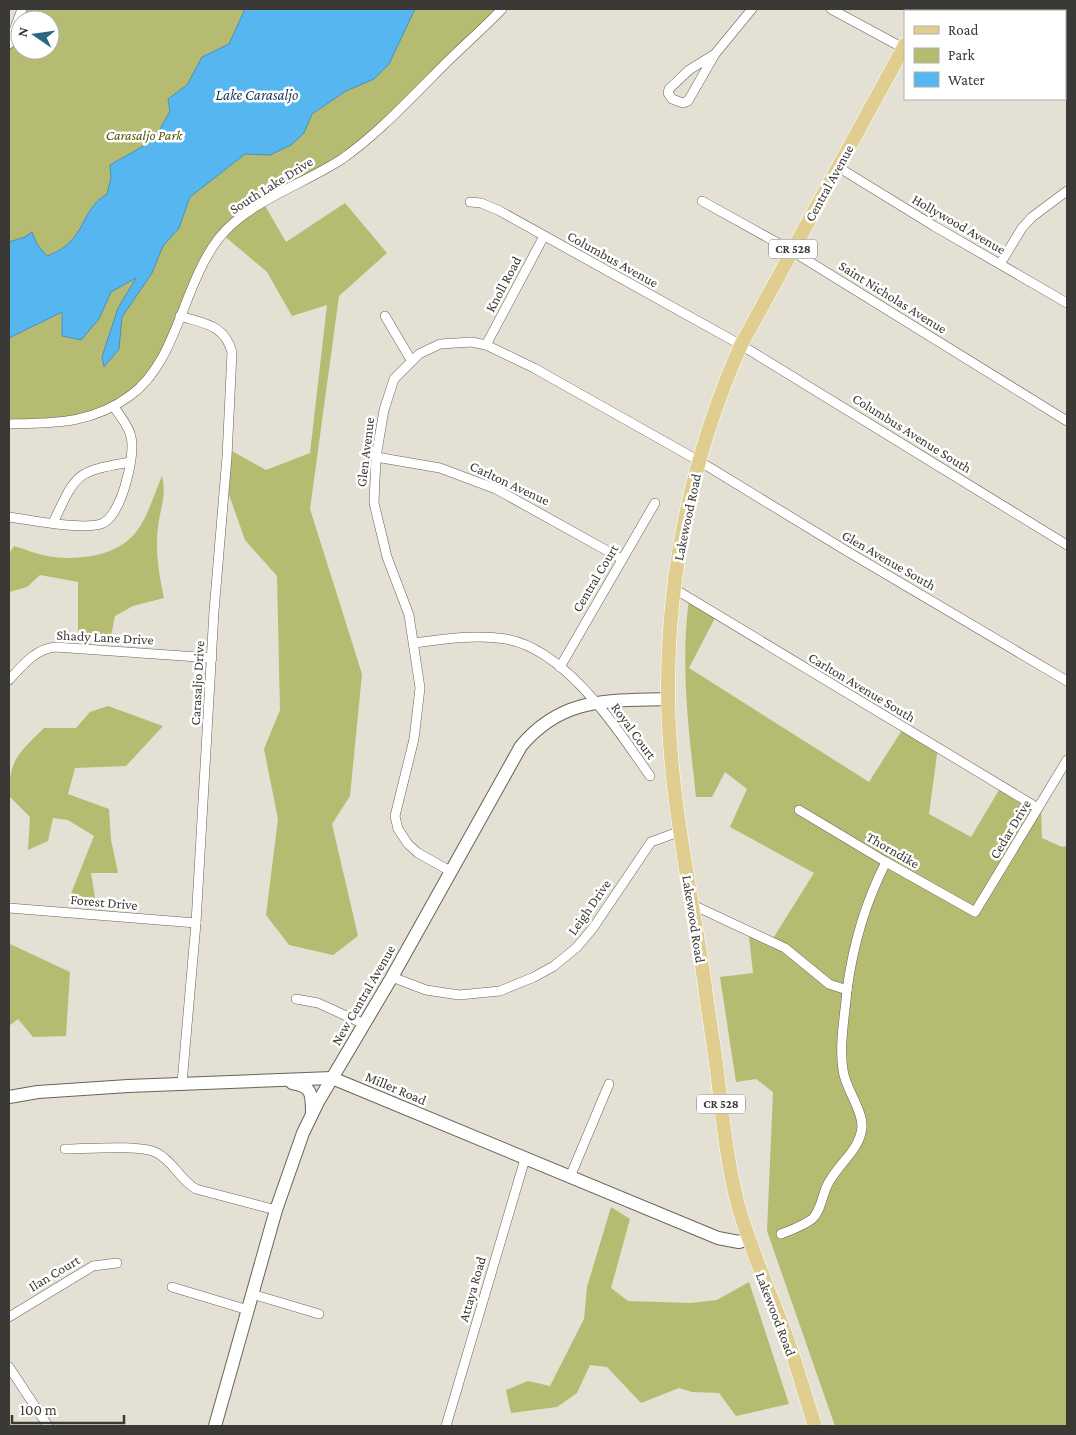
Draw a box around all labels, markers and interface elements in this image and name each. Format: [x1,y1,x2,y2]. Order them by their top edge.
north arrow [10,10,60,60]
legend [904,10,1066,100]
text: Road [948,22,979,38]
text: N [13,25,31,39]
text: Park [948,47,975,63]
text: Water [948,72,985,88]
water label: Lake Carasaljo [216,87,298,104]
park label: Carasaljo Park [106,127,183,144]
street label: Central Avenue [801,142,857,224]
street label: South Lake Drive [226,153,316,217]
street label: Hollywood Avenue [909,191,1009,257]
street label: Columbus Avenue [565,227,661,291]
road number: CR 528 [769,240,817,258]
street label: Knoll Road [482,253,525,315]
street label: Saint Nicholas Avenue [836,257,950,337]
street label: Columbus Avenue South [850,390,975,476]
street label: Glen Avenue [353,416,377,488]
street label: Carlton Avenue [468,458,552,508]
street label: Lakewood Road [670,471,704,562]
street label: Glen Avenue South [839,527,939,594]
street label: Central Court [569,541,622,615]
street label: Shady Lane Drive [56,626,154,648]
street label: Carasaljo Drive [187,640,208,726]
street label: Carlton Avenue South [806,649,919,725]
street label: Royal Court [608,700,660,763]
street label: Cedar Drive [986,796,1034,862]
street label: Thorndike [864,828,922,872]
street label: Lakewood Road [679,874,709,965]
street label: Leigh Drive [564,876,614,938]
street label: Forest Drive [70,891,138,913]
street label: New Central Avenue [328,942,398,1048]
street label: Miller Road [363,1068,430,1108]
road number: CR 528 [697,1094,745,1114]
street label: Ilan Court [26,1251,83,1294]
street label: Attaya Road [455,1254,489,1324]
street label: Lakewood Road [753,1270,800,1359]
scale bar [12,1392,125,1424]
text: 100 m [20,1402,57,1418]

